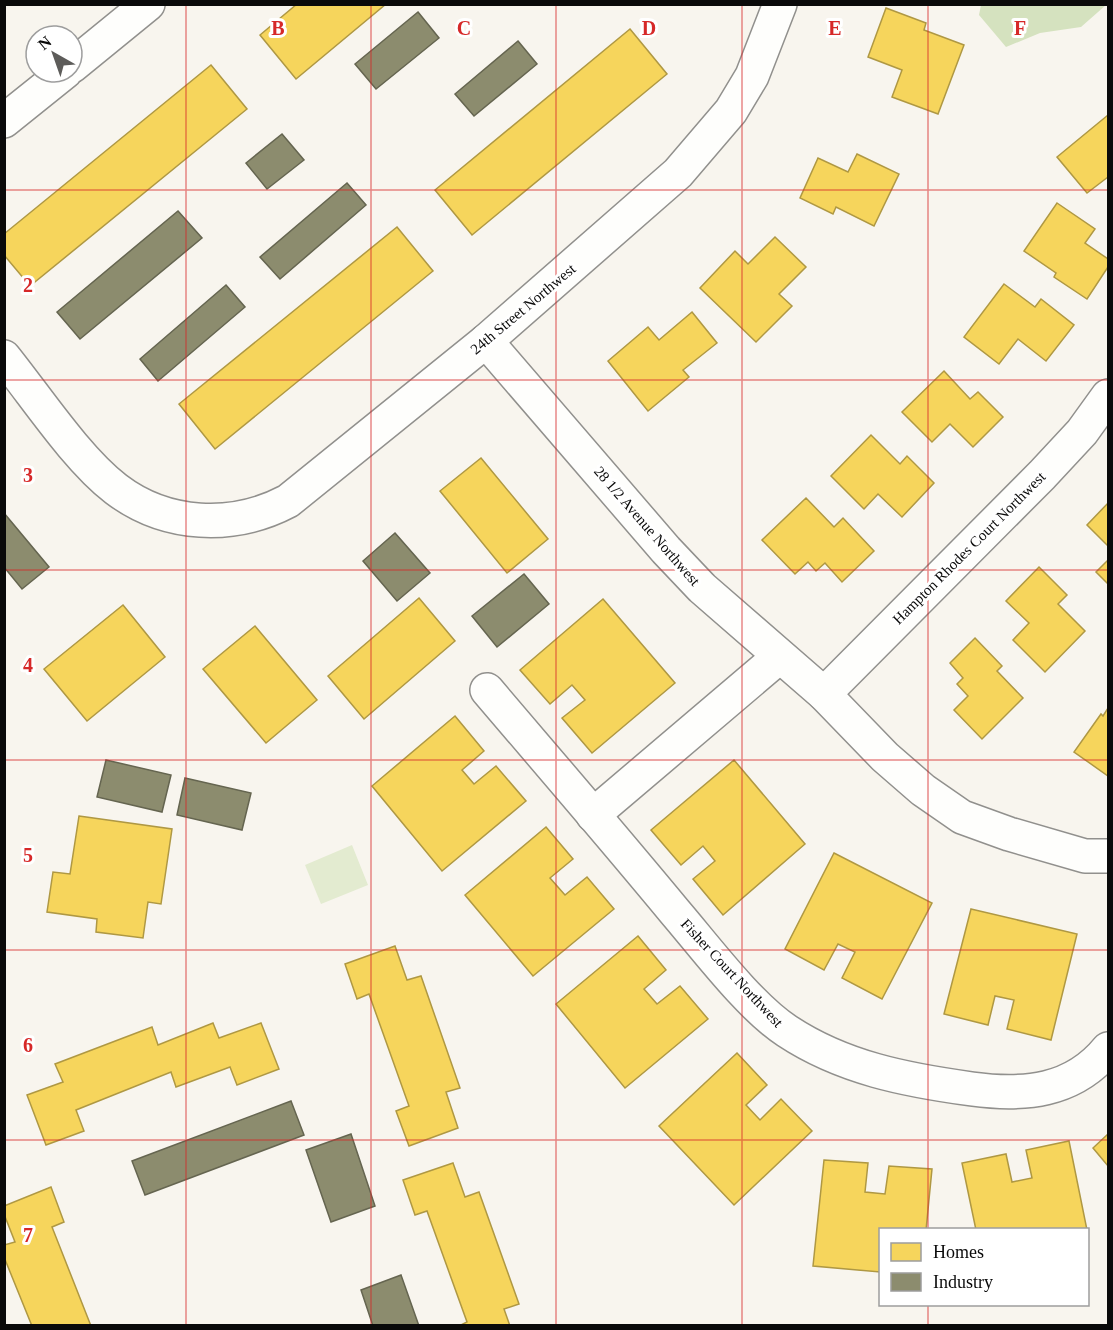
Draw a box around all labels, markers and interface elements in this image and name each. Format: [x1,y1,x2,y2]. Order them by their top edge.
text: B [271,17,285,39]
text: C [457,17,471,39]
text: D [642,17,656,39]
text: E [828,17,842,39]
text: F [1014,17,1026,39]
north arrow [24,24,84,84]
text: N [35,32,55,53]
street label: 24th Street Northwest [467,260,579,357]
text: 2 [23,274,33,296]
street label: 28 1/2 Avenue Northwest [591,463,704,589]
text: 3 [23,464,33,486]
street label: Hampton Rhodes Court Northwest [890,468,1049,627]
text: 4 [23,654,33,676]
text: 5 [23,844,33,866]
street label: Fisher Court Northwest [678,916,787,1031]
text: 6 [23,1034,33,1056]
text: 7 [23,1224,33,1246]
legend [879,1228,1089,1306]
text: Homes [933,1242,984,1262]
text: Industry [933,1272,993,1292]

